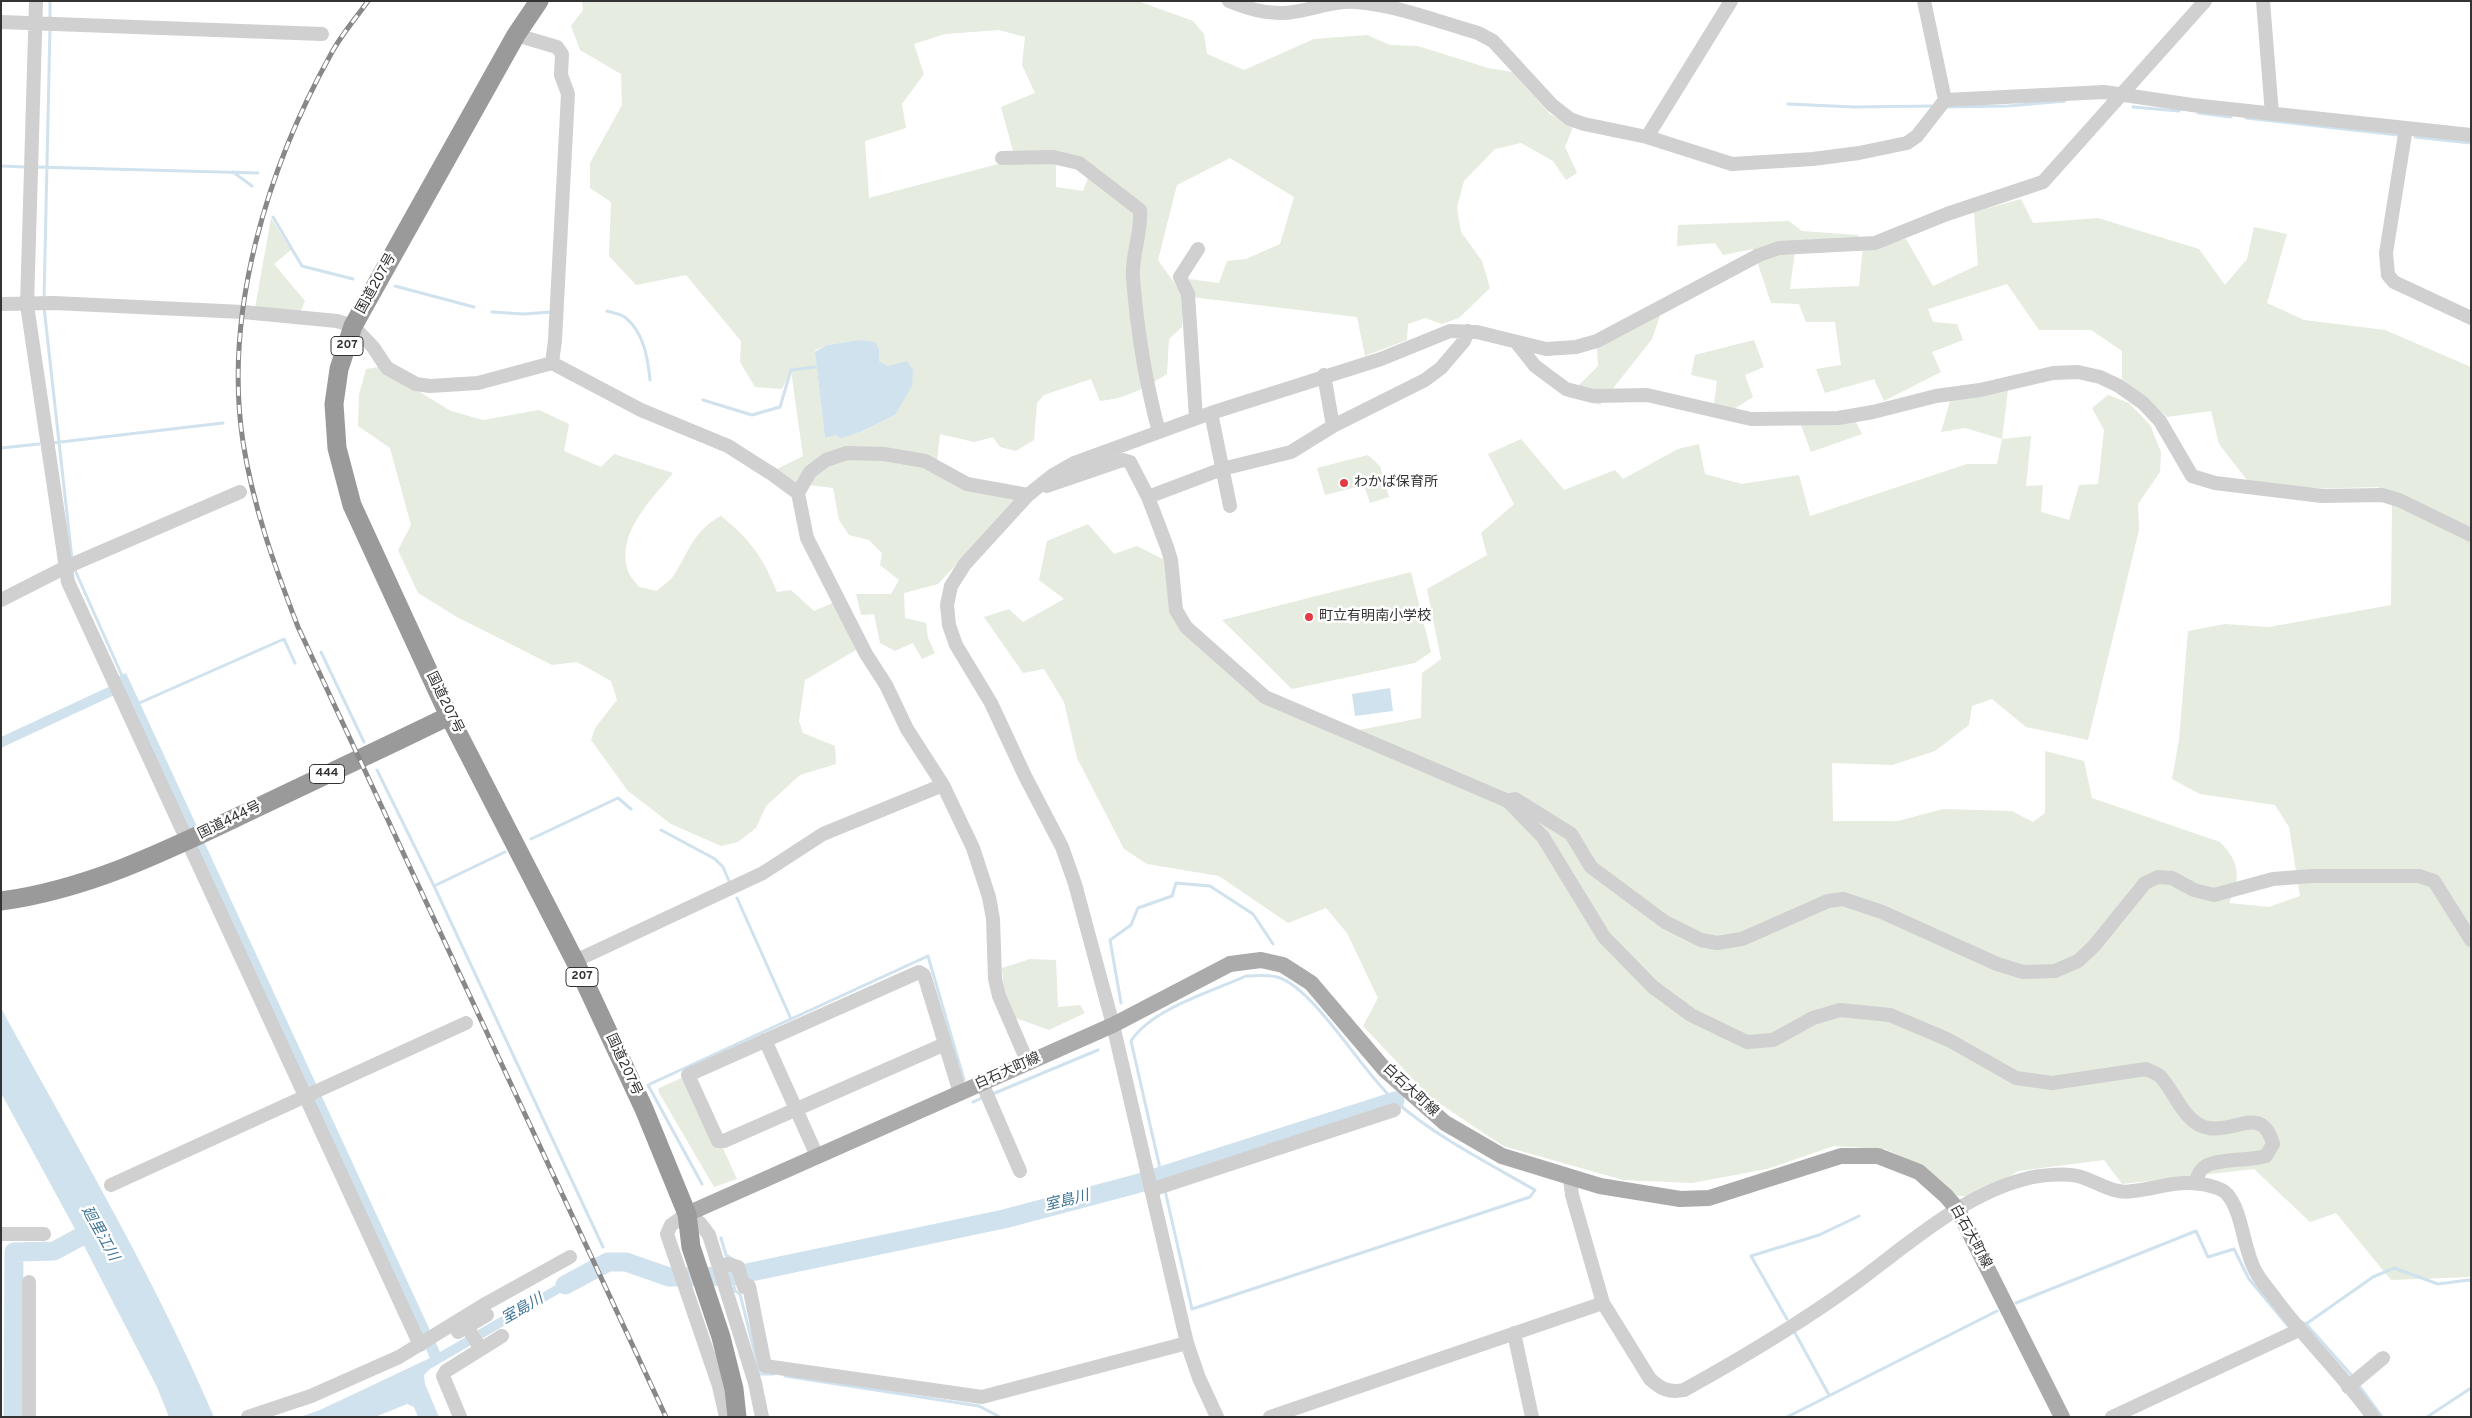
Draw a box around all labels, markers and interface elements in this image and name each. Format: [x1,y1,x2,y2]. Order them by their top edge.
street label: 国道207号 [354,251,400,317]
road number: 207 [331,336,363,356]
place label: わかば保育所 [1354,475,1438,491]
marker: わかば保育所 [1338,477,1350,489]
place label: 町立有明南小学校 [1319,609,1431,625]
marker: 町立有明南小学校 [1303,611,1315,623]
street label: 国道207号 [422,669,466,737]
road number: 444 [310,764,344,784]
street label: 国道444号 [196,799,264,843]
road number: 207 [566,968,598,986]
street label: 国道207号 [601,1031,645,1099]
street label: 白石大町線 [973,1050,1043,1094]
street label: 白石大町線 [1379,1061,1441,1121]
water label: 室島川 [1043,1188,1091,1216]
street label: 白石大町線 [1946,1202,1994,1272]
water label: 廻里江川 [77,1203,121,1265]
water label: 室島川 [499,1291,547,1329]

